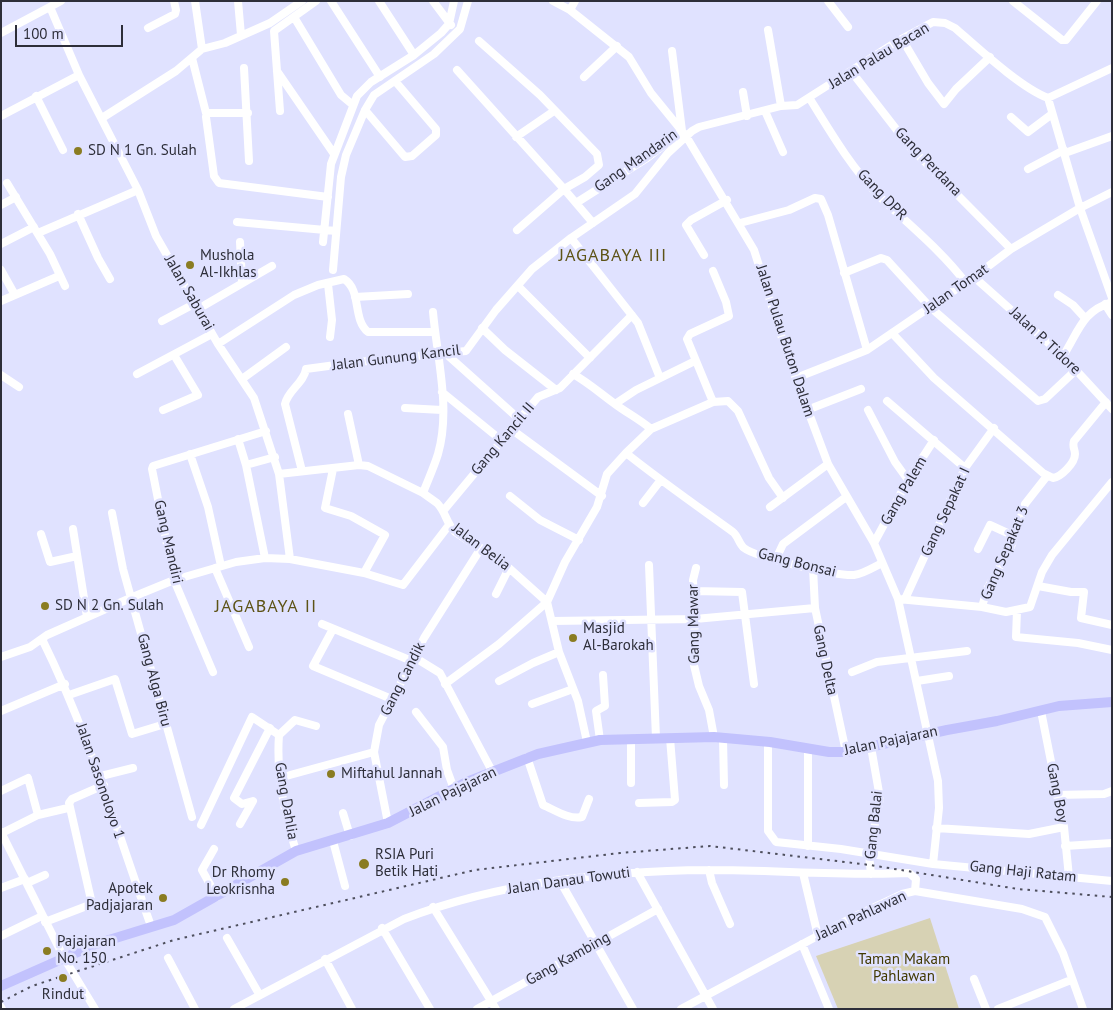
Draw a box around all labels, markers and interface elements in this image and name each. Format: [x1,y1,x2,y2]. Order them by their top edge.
scale bar [18,15,125,47]
street label: Jalan Palau Bacan [826,19,932,93]
text: 100 m [23,24,64,43]
street label: Gang Perdana [891,124,965,200]
street label: Gang Mandarin [591,126,681,196]
place label: SD N 1 Gn. Sulah [88,142,197,160]
marker: SD N 1 Gn. Sulah [72,145,84,157]
street label: Gang DPR [853,166,911,224]
district label: JAGABAYA III [557,245,669,267]
place label: Mushola Al-Ikhlas [200,247,256,282]
street label: Jalan Saburai [160,252,218,334]
marker: Mushola Al-Ikhlas [184,259,196,271]
street label: Jalan Tomat [920,260,992,318]
street label: Jalan Pulau Buton Dalam [752,263,818,419]
street label: Jalan P. Tidore [1006,304,1084,378]
street label: Jalan Gunung Kancil [331,341,461,375]
street label: Gang Kancil II [467,399,539,479]
street label: Gang Palem [877,453,931,529]
street label: Gang Sepakat I [918,465,974,559]
street label: Gang Mandiri [150,498,186,586]
street label: Gang Sepakat 3 [977,503,1033,603]
street label: Jalan Belia [448,519,514,575]
street label: Gang Bonsai [756,545,838,581]
street label: Gang Mawar [684,584,704,664]
district label: JAGABAYA II [213,596,319,618]
place label: SD N 2 Gn. Sulah [55,597,164,615]
marker: SD N 2 Gn. Sulah [39,600,51,612]
place label: Masjid Al-Barokah [583,620,654,655]
street label: Gang Delta [809,623,841,697]
street label: Gang Alga Biru [133,632,175,728]
marker: Masjid Al-Barokah [567,632,579,644]
street label: Gang Candik [377,639,429,719]
street label: Jalan Sasonoloyo 1 [72,721,128,841]
street label: Jalan Pajajaran [843,722,939,760]
street label: Gang Dahlia [270,761,302,841]
street label: Gang Boy [1042,762,1072,824]
street label: Jalan Pajajaran [406,763,500,821]
place label: Miftahul Jannah [341,765,442,783]
marker: Miftahul Jannah [325,768,337,780]
street label: Gang Balai [861,790,887,860]
place label: RSIA Puri Betik Hati [375,846,438,881]
marker: RSIA Puri Betik Hati [357,857,371,871]
street label: Gang Haji Ratam [969,857,1077,887]
place label: Dr Rhomy Leokrisnha [206,864,275,899]
street label: Jalan Danau Towuti [507,864,631,898]
marker: Dr Rhomy Leokrisnha [279,876,291,888]
place label: Apotek Padjajaran [86,880,153,915]
street label: Jalan Pahlawan [813,887,909,945]
marker: Apotek Padjajaran [157,892,169,904]
street label: Gang Kambing [523,928,613,990]
place label: Pajajaran No. 150 [57,933,116,968]
marker: Pajajaran No. 150 [41,945,53,957]
park label: Taman Makam Pahlawan [858,951,950,986]
marker: Rindut [57,972,69,984]
place label: Rindut [42,986,84,1004]

